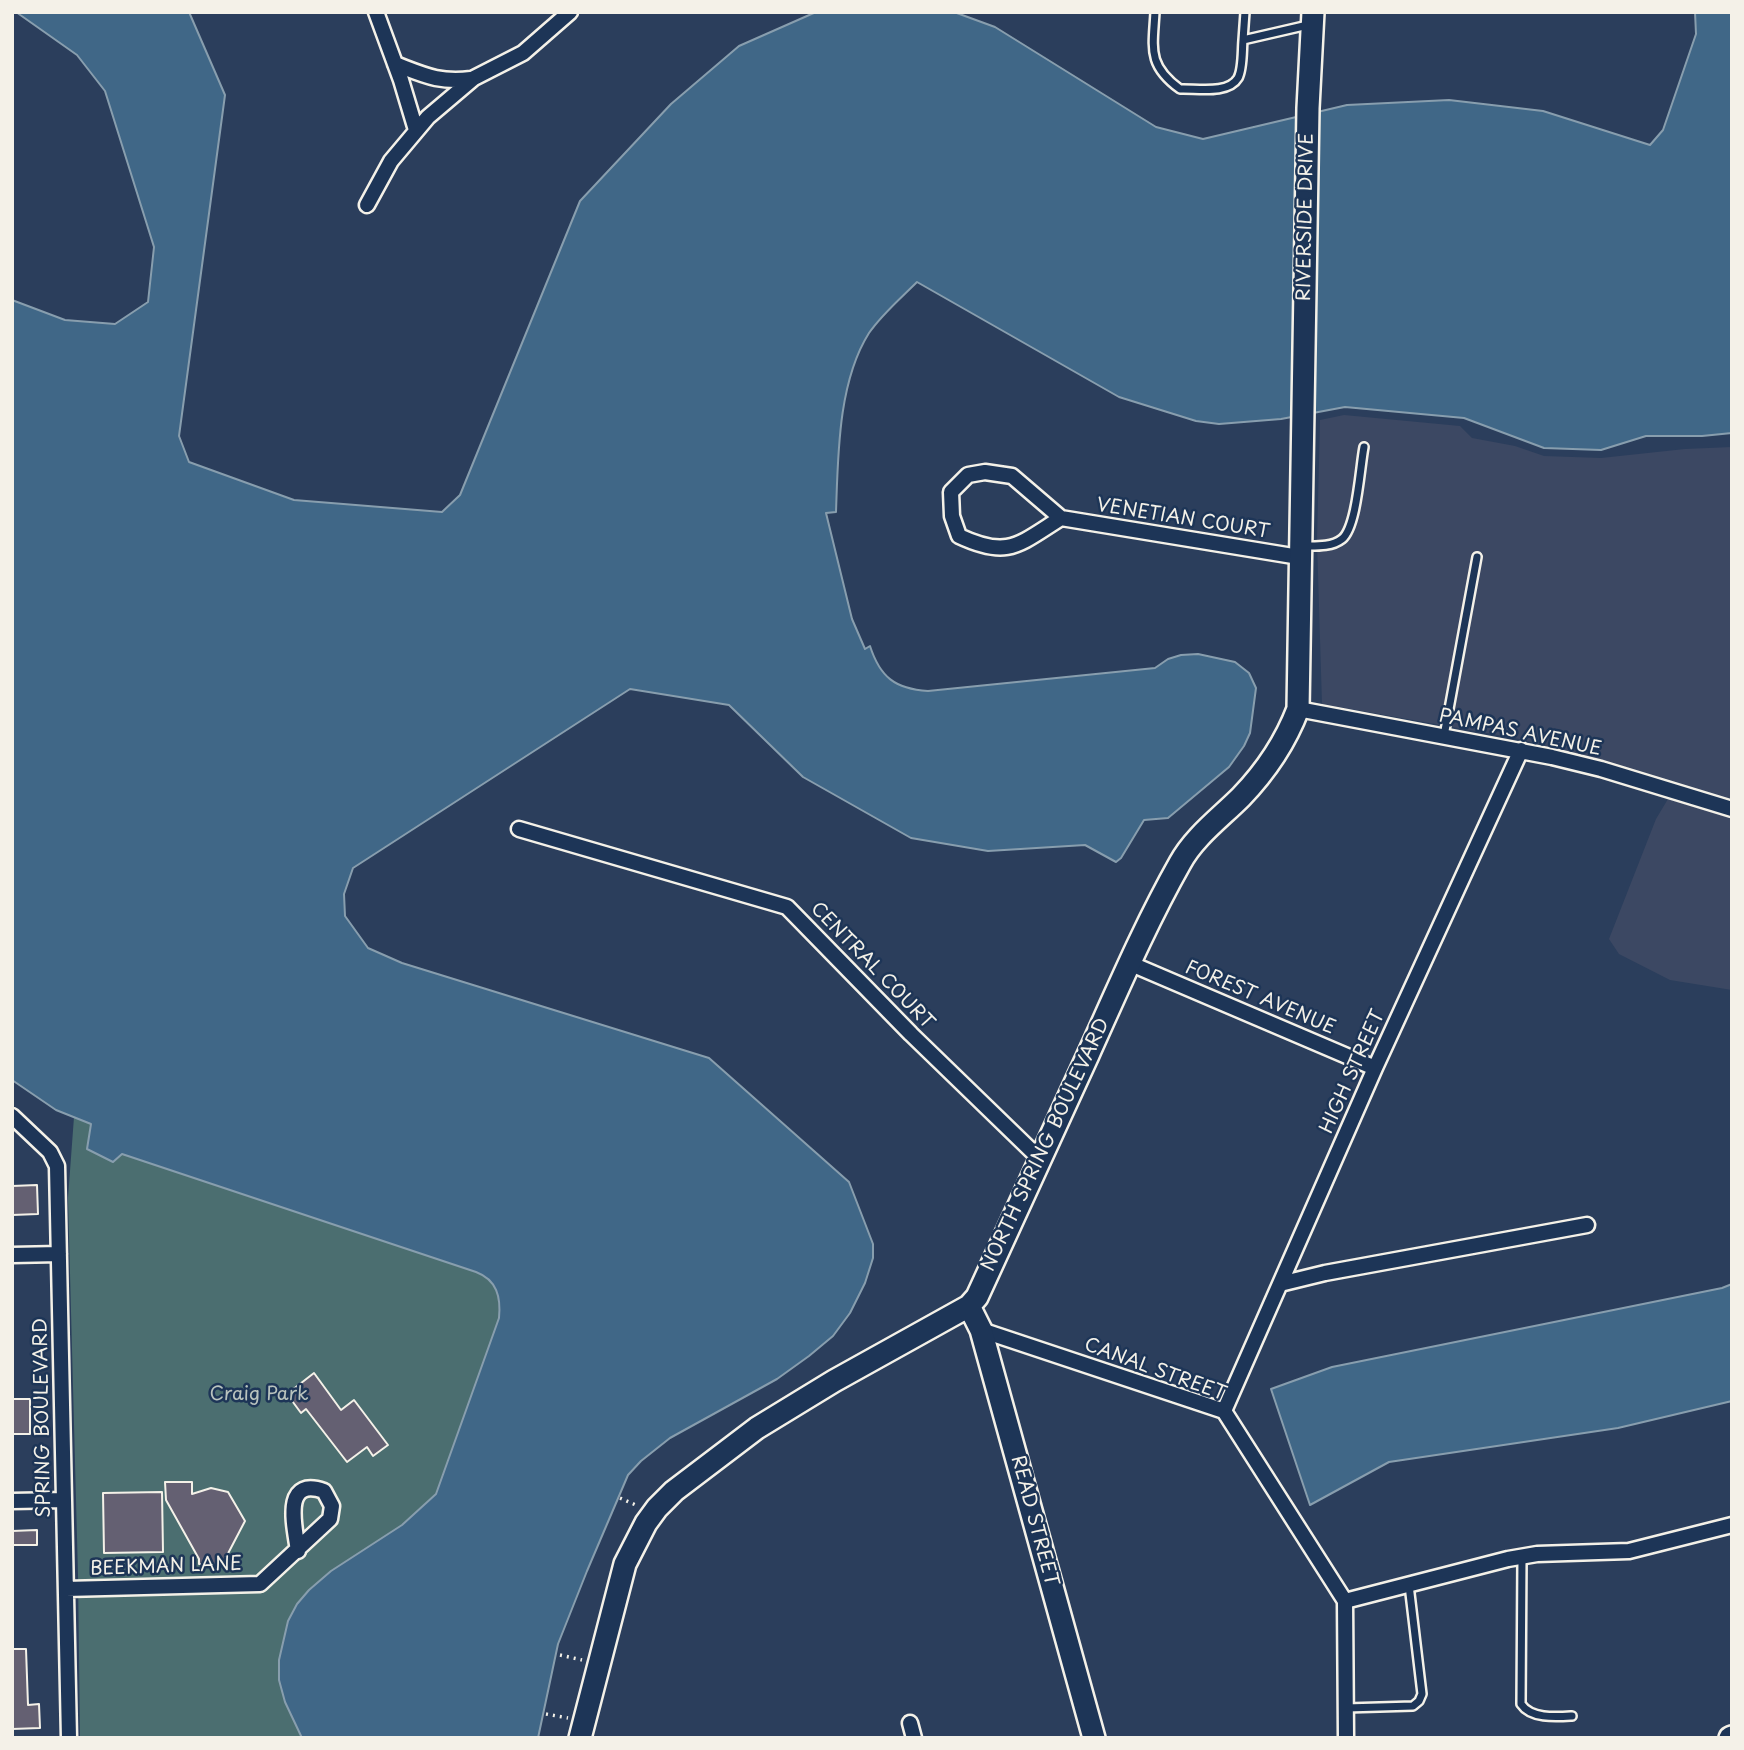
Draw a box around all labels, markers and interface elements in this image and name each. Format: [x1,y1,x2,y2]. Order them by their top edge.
street label: RIVERSIDE DRIVE [1293,133,1319,301]
street label: VENETIAN COURT [1095,494,1271,544]
street label: PAMPAS AVENUE [1437,705,1603,761]
street label: CENTRAL COURT [805,898,939,1034]
street label: FOREST AVENUE [1182,956,1338,1040]
street label: HIGH STREET [1316,1007,1390,1137]
street label: NORTH SPRING BOULEVARD [977,1015,1115,1275]
street label: SPRING BOULEVARD [30,1318,56,1518]
street label: CANAL STREET [1081,1334,1229,1406]
park label: Craig Park [209,1384,309,1406]
street label: READ STREET [1006,1453,1062,1589]
street label: BEEKMAN LANE [90,1553,242,1581]

